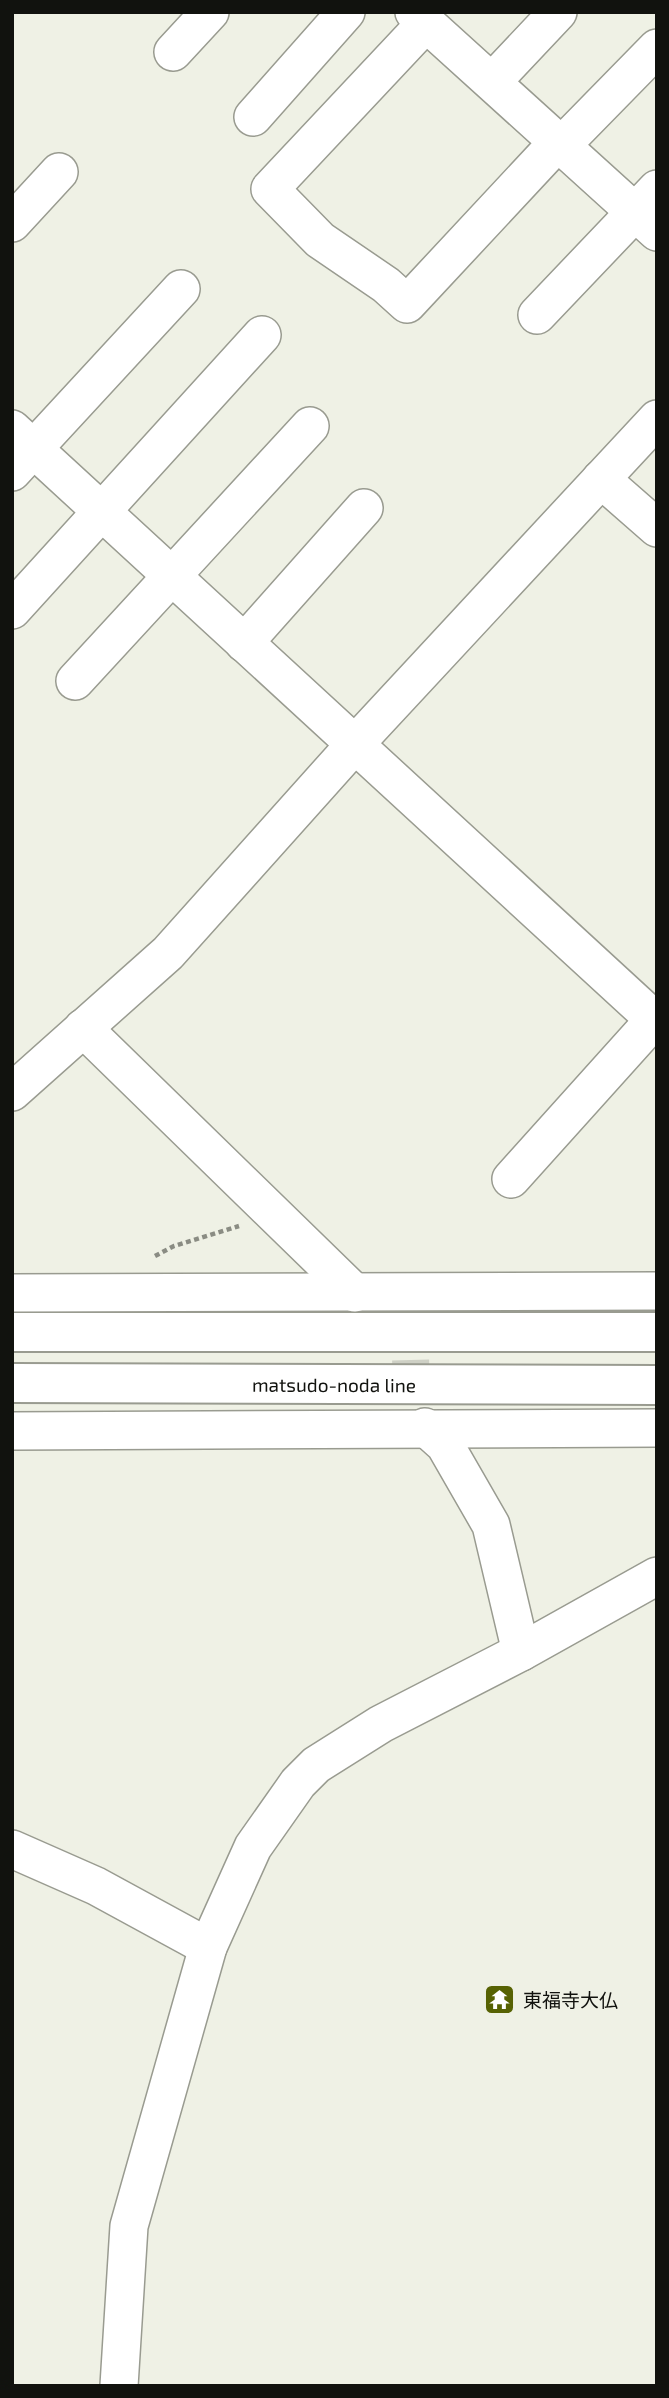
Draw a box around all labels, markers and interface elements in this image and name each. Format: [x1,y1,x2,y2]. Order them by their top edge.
street label: matsudo-noda line [252,1372,416,1396]
temple icon: 東福寺大仏 [483,1982,517,2016]
place label: 東福寺大仏 [523,1988,618,2011]

